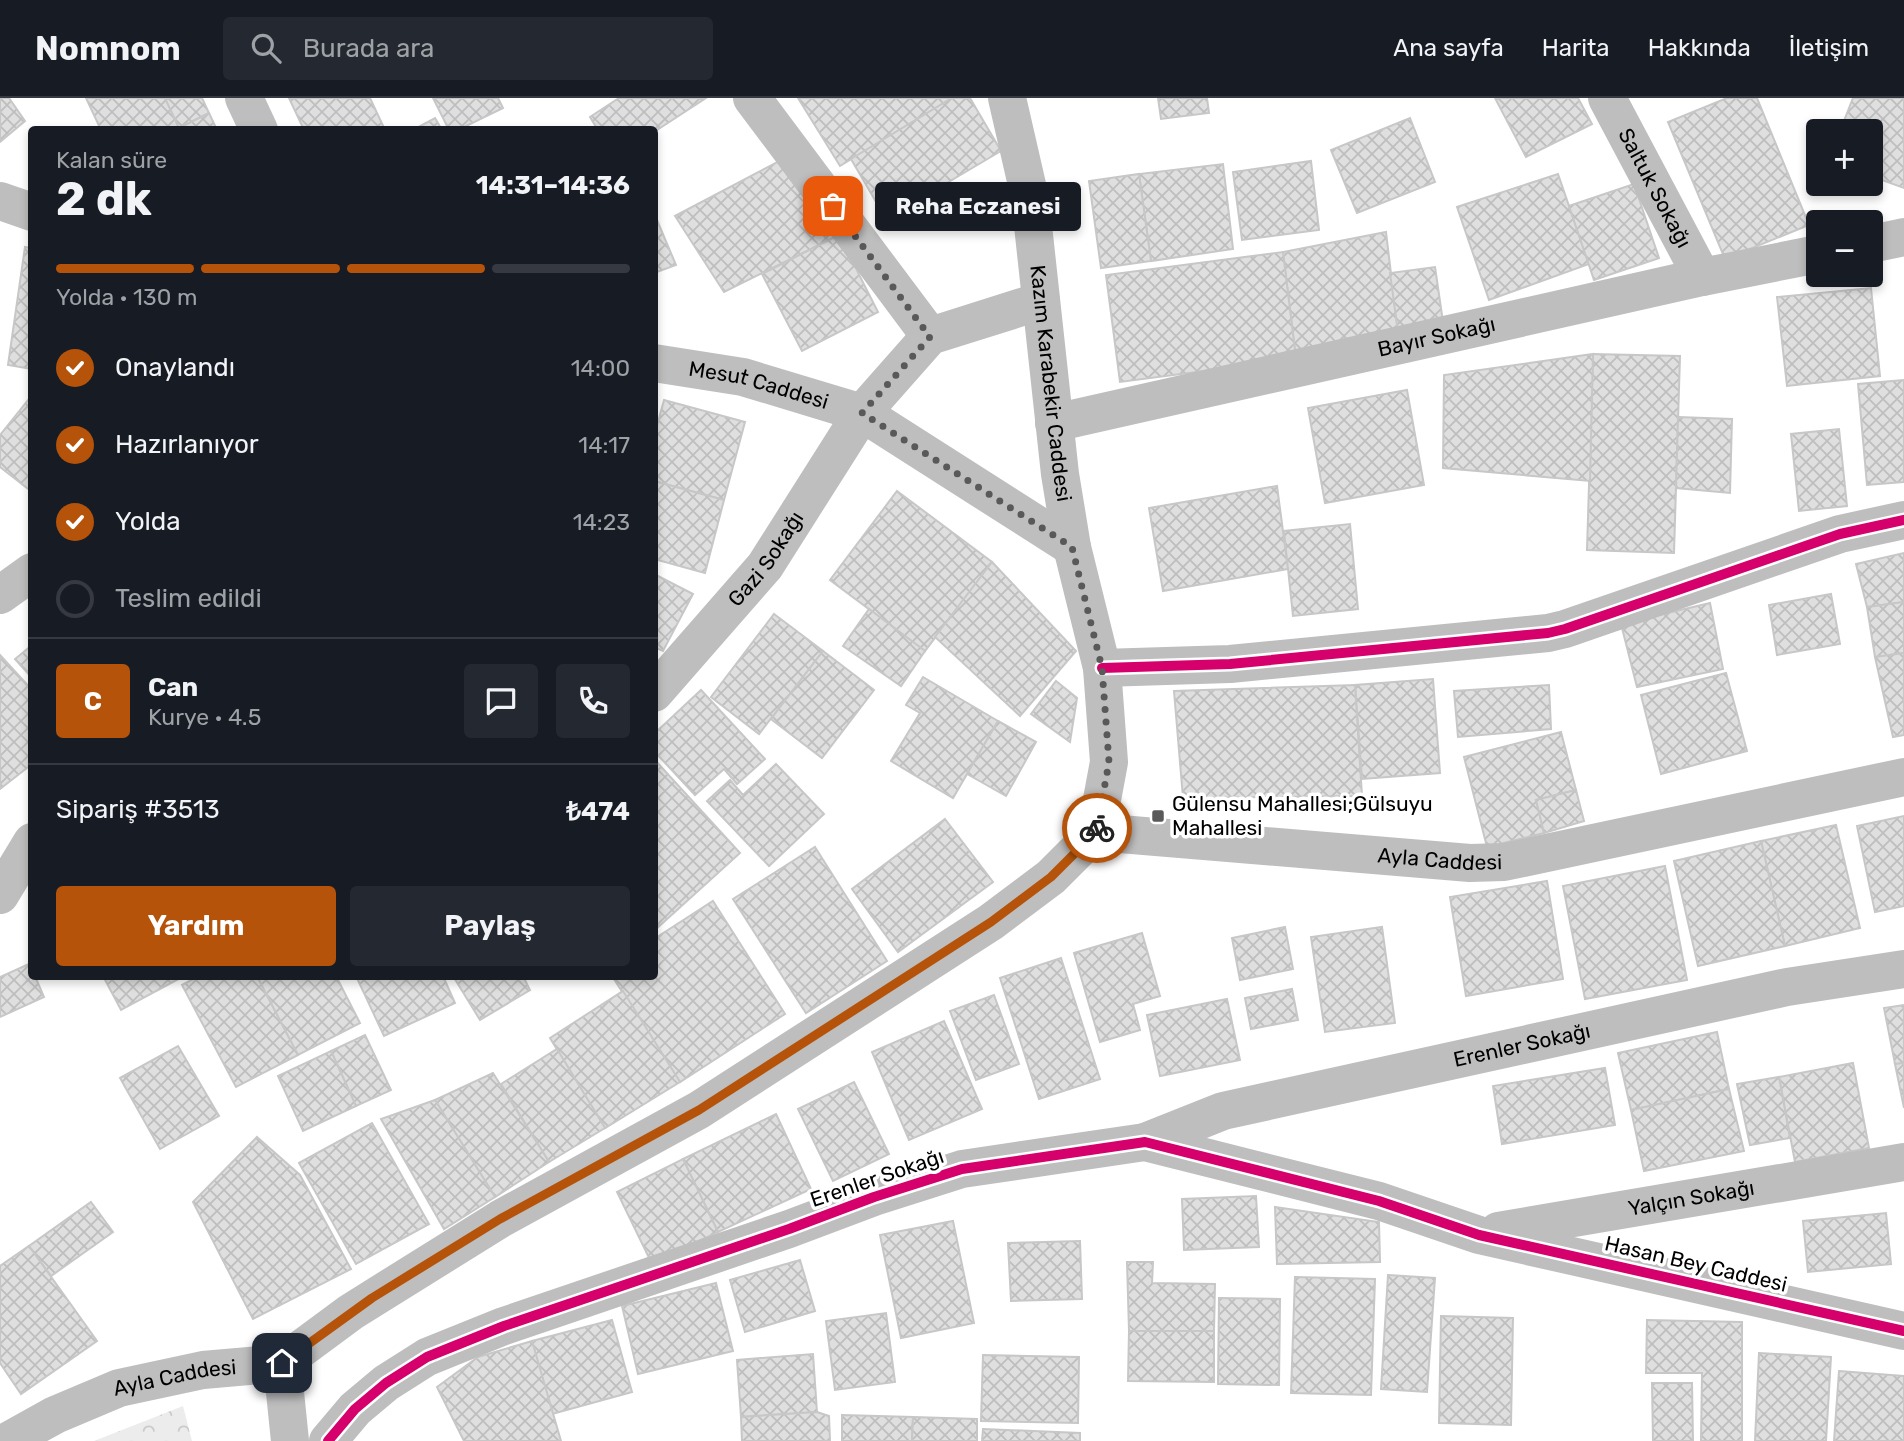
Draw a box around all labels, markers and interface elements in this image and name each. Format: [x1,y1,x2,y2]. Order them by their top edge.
search box [223,17,713,80]
text: Nomnom [35,29,181,68]
icon: search [247,29,285,67]
text: Burada ara [303,33,434,64]
text: Ana sayfa [1393,34,1504,62]
text: Harita [1542,34,1610,62]
text: Hakkında [1648,34,1751,62]
text: İletişim [1789,34,1869,62]
map controls [1806,119,1883,287]
button: + [1806,119,1883,196]
street label: Saltuk Sokağı [1613,124,1697,252]
text: Kalan süre [56,146,167,174]
text: 14:31–14:36 [476,170,630,201]
text: 2 dk [56,172,152,227]
pin [803,176,863,236]
callout: Reha Eczanesi [875,182,1082,230]
icon: bag [814,187,852,225]
text: Reha Eczanesi [895,192,1061,220]
button: − [1806,210,1883,287]
street label: Kazım Karabekir Caddesi [1025,263,1077,503]
text: Yolda · 130 m [56,283,197,311]
street label: Bayır Sokağı [1375,311,1497,362]
icon: check [56,349,94,387]
text: Onaylandı [115,352,235,383]
text: 14:00 [571,354,630,382]
street label: Mesut Caddesi [687,356,832,414]
icon: check [56,426,94,464]
text: Hazırlanıyor [115,429,259,460]
text: 14:17 [578,431,630,459]
icon: check [56,503,94,541]
text: Yolda [115,506,181,537]
street label: Gazi Sokağı [723,506,808,611]
text: 14:23 [573,508,630,536]
text: Teslim edildi [115,583,262,614]
button: chat [464,664,538,738]
button: phone [556,664,630,738]
text: Can [148,672,198,703]
text: C [84,686,102,717]
text: Kurye · 4.5 [148,703,261,731]
place label: Gülensu Mahallesi;Gülsuyu Mahallesi [1172,791,1433,840]
courier [1062,793,1132,863]
text: Sipariş #3513 [56,794,220,825]
text: ₺474 [566,796,630,827]
marker: Gülensu Mahallesi;Gülsuyu Mahallesi [1150,808,1166,824]
icon: bike [1078,809,1116,847]
street label: Ayla Caddesi [1377,842,1503,875]
button: Yardım [56,886,336,966]
button: Paylaş [350,886,630,966]
street label: Erenler Sokağı [1451,1018,1593,1072]
street label: Erenler Sokağı [807,1143,947,1212]
street label: Yalçın Sokağı [1626,1175,1756,1221]
street label: Hasan Bey Caddesi [1602,1230,1790,1297]
pin [252,1333,312,1393]
icon: home [263,1344,301,1382]
street label: Ayla Caddesi [111,1354,237,1401]

